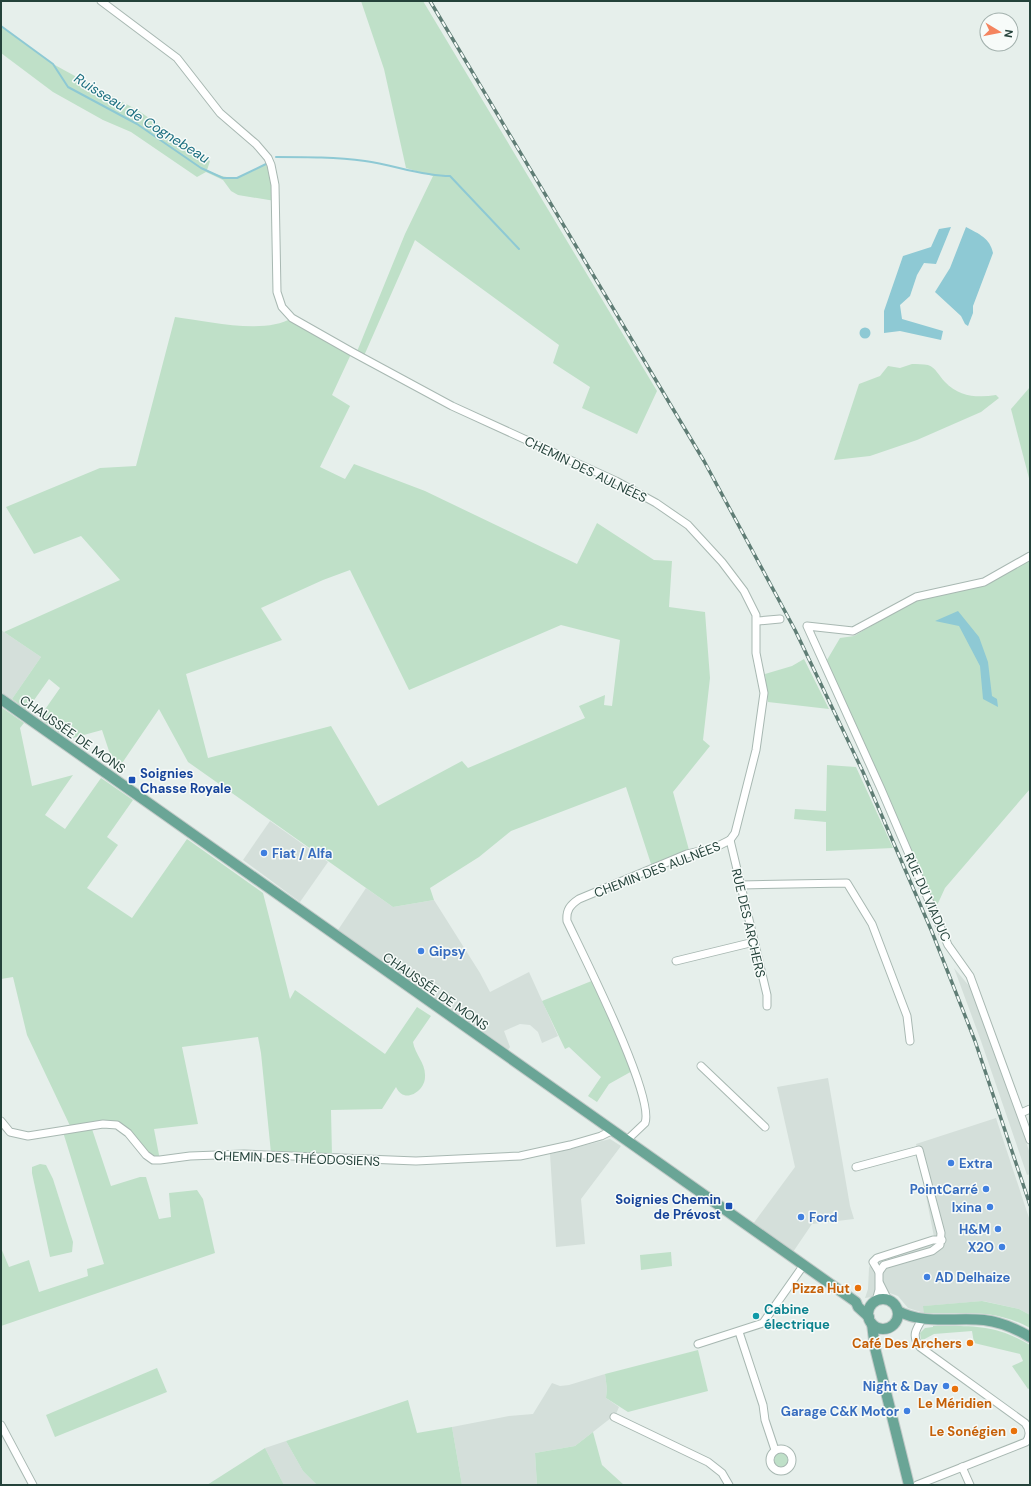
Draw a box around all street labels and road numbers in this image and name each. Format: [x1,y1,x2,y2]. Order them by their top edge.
street label: CHEMIN DES AULNÉES [522,432,650,506]
street label: CHAUSSÉE DE MONS [16,691,130,777]
street label: CHEMIN DES AULNÉES [591,837,723,901]
street label: RUE DU VIADUC [900,850,955,944]
street label: RUE DES ARCHERS [728,867,769,979]
street label: CHAUSSÉE DE MONS [379,948,493,1034]
street label: CHEMIN DES THÉODOSIENS [214,1146,380,1170]

